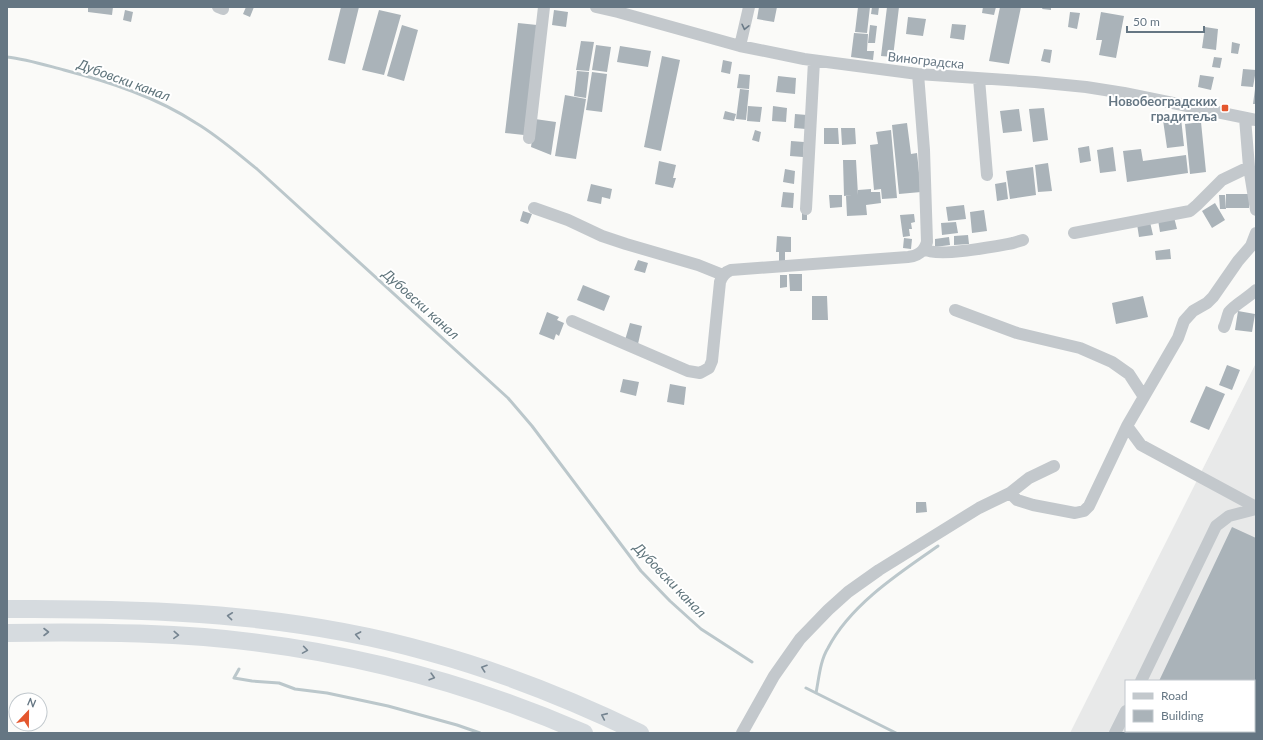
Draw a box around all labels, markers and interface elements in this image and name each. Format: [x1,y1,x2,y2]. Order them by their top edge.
scale bar [1127,8,1204,34]
text: 50 m [1133,14,1160,29]
one-way arrow [741,23,750,30]
street label: Виноградска [887,48,965,72]
water label: Дубовски канал [75,55,173,104]
place label: Новобеоградских градитеља [1108,93,1217,124]
marker: Новобеоградских градитеља [1220,103,1230,113]
water label: Дубовски канал [379,264,463,343]
water label: Дубовски канал [630,538,710,621]
one-way arrow [227,611,233,620]
one-way arrow [43,628,49,637]
one-way arrow [173,631,179,640]
one-way arrow [355,631,361,640]
one-way arrow [302,645,308,653]
one-way arrow [481,664,488,673]
one-way arrow [428,672,435,681]
legend [1125,680,1255,732]
text: Road [1161,688,1188,703]
north arrow [8,692,48,732]
text: N [26,695,38,710]
text: Building [1161,708,1204,723]
one-way arrow [601,713,608,721]

